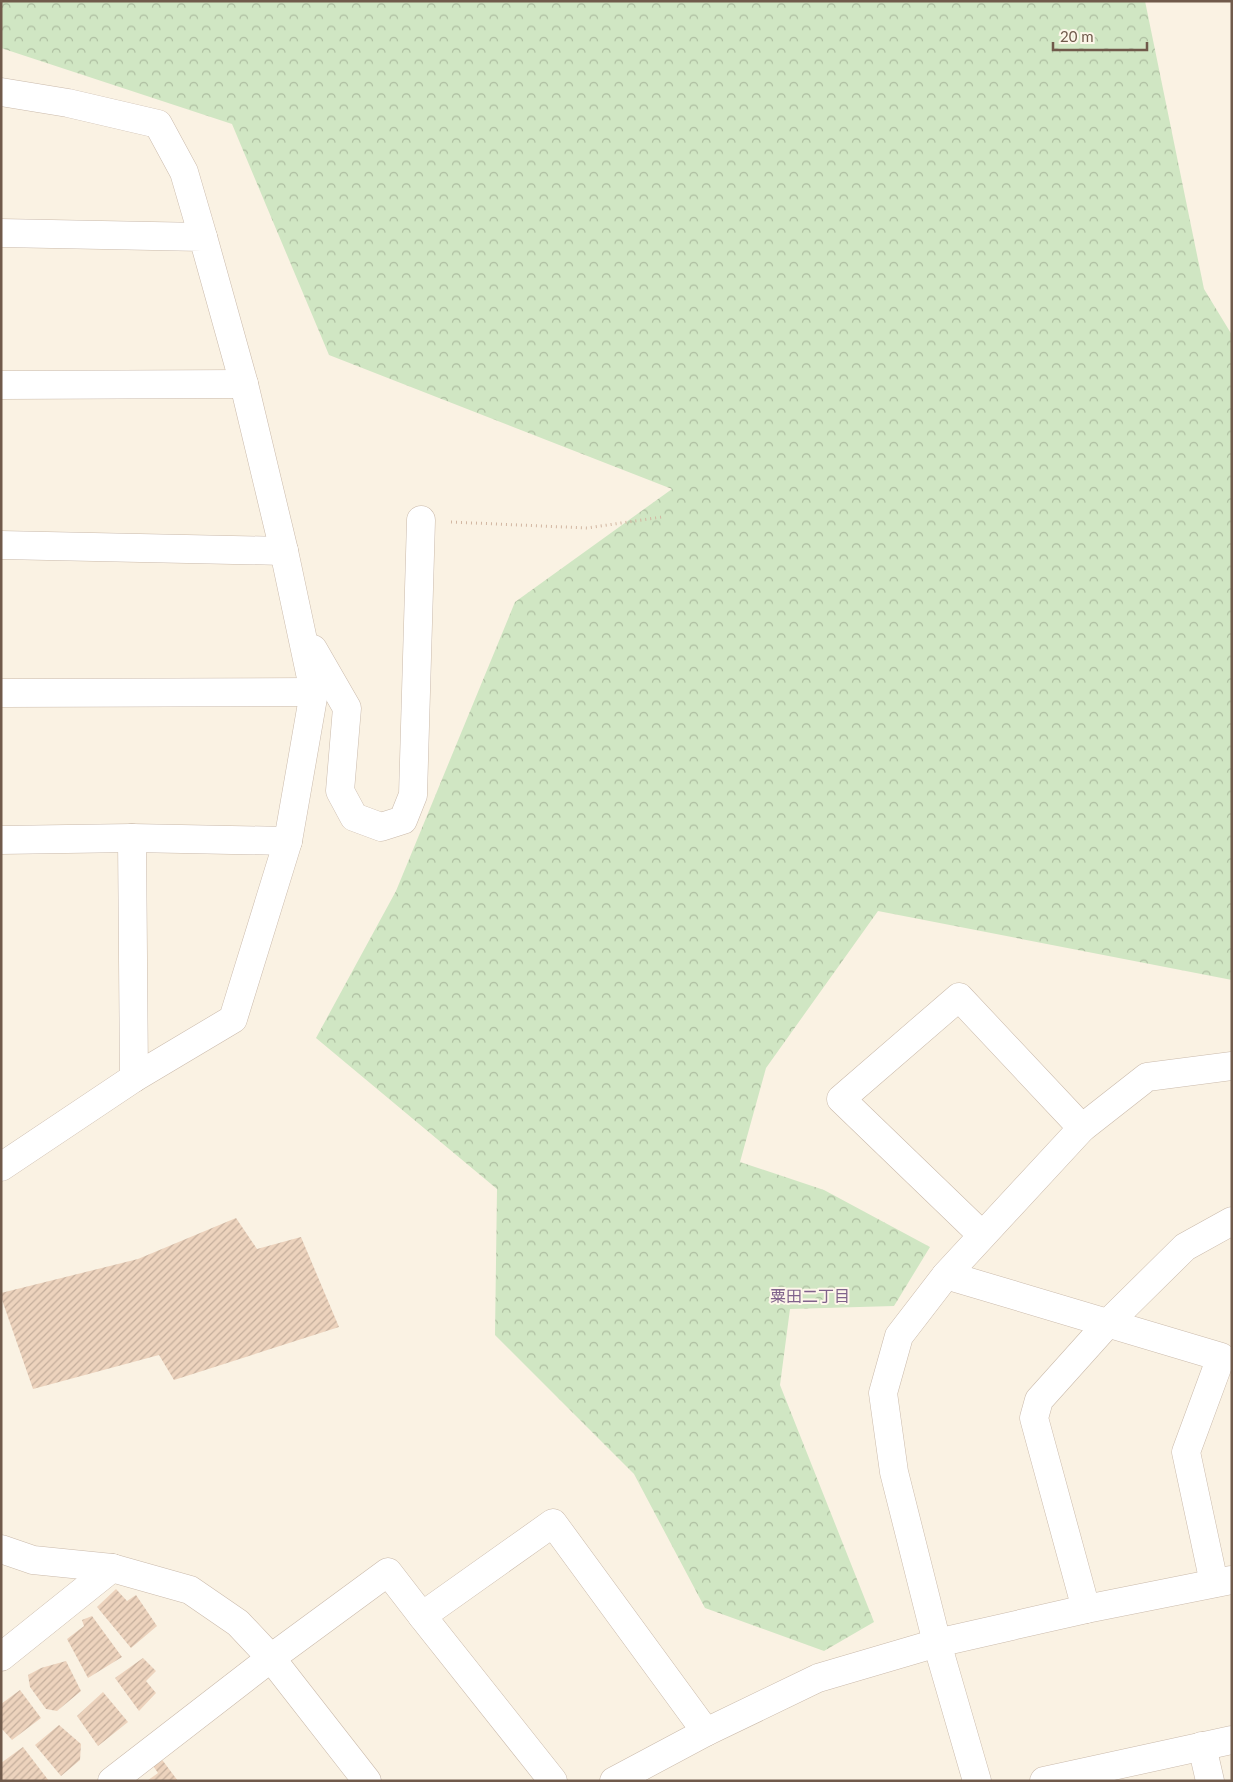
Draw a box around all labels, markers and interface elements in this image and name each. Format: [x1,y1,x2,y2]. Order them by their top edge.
scale bar [1053,20,1147,52]
text: 20 m [1060,27,1094,45]
district label: 粟田二丁目 [770,1286,850,1305]

